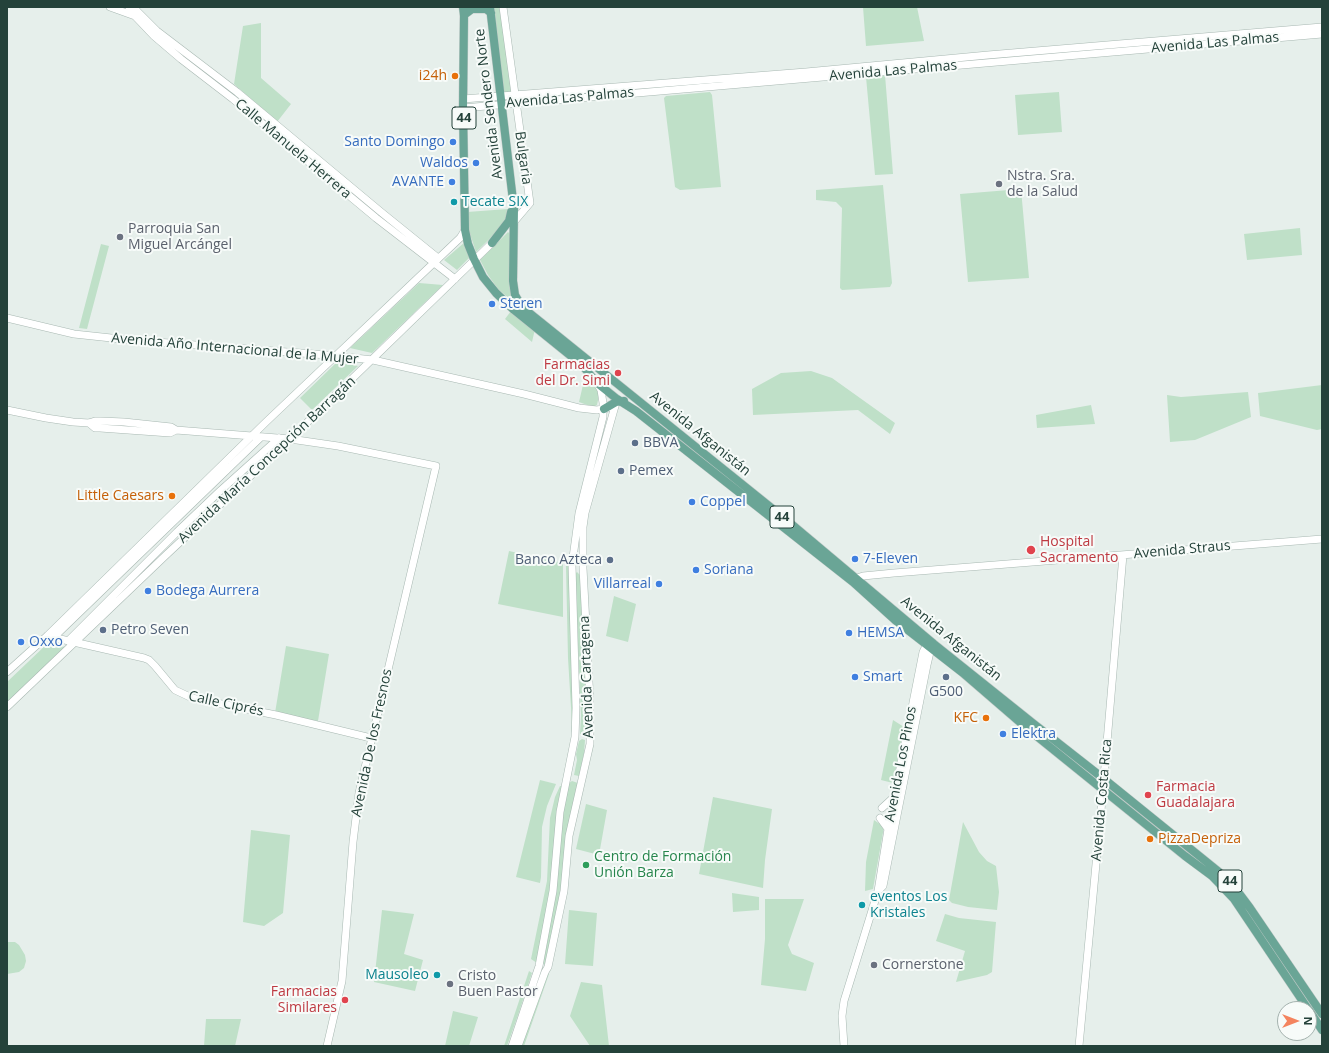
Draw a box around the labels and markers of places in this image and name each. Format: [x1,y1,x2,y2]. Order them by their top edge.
place label: i24h [419,68,447,84]
marker: i24h [450,71,460,81]
place label: Santo Domingo [344,134,445,150]
marker: Santo Domingo [448,137,458,147]
place label: Waldos [420,155,468,171]
marker: Waldos [471,158,481,168]
place label: Nstra. Sra. de la Salud [1007,168,1078,200]
place label: AVANTE [392,174,444,190]
marker: AVANTE [447,177,457,187]
marker: Nstra. Sra. de la Salud [994,179,1004,189]
place label: Tecate SIX [462,194,528,210]
marker: Tecate SIX [449,197,459,207]
place label: Parroquia San Miguel Arcángel [128,221,232,254]
marker: Parroquia San Miguel Arcángel [115,232,125,242]
place label: Steren [500,296,543,312]
marker: Steren [487,299,497,309]
place label: Farmacias del Dr. Simi [536,357,610,390]
marker: Farmacias del Dr. Simi [613,368,623,378]
place label: BBVA [643,435,678,451]
marker: BBVA [630,438,640,448]
place label: Pemex [629,463,673,479]
marker: Pemex [616,466,626,476]
place label: Little Caesars [77,488,164,504]
marker: Little Caesars [167,491,177,501]
place label: Coppel [700,494,746,510]
marker: Coppel [687,497,697,507]
place label: Hospital Sacramento [1040,534,1118,566]
marker: Hospital Sacramento [1025,544,1037,556]
place label: 7-Eleven [863,551,918,567]
place label: Banco Azteca [515,552,602,568]
marker: 7-Eleven [850,554,860,564]
marker: Banco Azteca [605,555,615,565]
place label: Soriana [704,562,753,578]
marker: Soriana [691,565,701,575]
place label: Villarreal [594,576,651,592]
marker: Villarreal [654,579,664,589]
place label: Bodega Aurrera [156,583,259,599]
marker: Bodega Aurrera [143,586,153,596]
place label: Petro Seven [111,622,189,638]
marker: Petro Seven [98,625,108,635]
place label: HEMSA [857,625,904,641]
marker: HEMSA [844,628,854,638]
place label: Oxxo [29,634,63,650]
marker: Oxxo [16,637,26,647]
place label: Smart [863,669,902,685]
marker: Smart [850,672,860,682]
marker: G500 [941,672,951,682]
place label: G500 [929,684,963,700]
place label: KFC [953,710,978,726]
marker: KFC [981,713,991,723]
place label: Elektra [1011,726,1056,742]
marker: Elektra [998,729,1008,739]
place label: Farmacia Guadalajara [1156,779,1235,812]
marker: Farmacia Guadalajara [1143,790,1153,800]
place label: PizzaDepriza [1158,831,1241,847]
marker: PizzaDepriza [1145,834,1155,844]
place label: Centro de Formación Unión Barza [594,849,731,882]
marker: Centro de Formación Unión Barza [581,860,591,870]
place label: eventos Los Kristales [870,889,947,922]
marker: eventos Los Kristales [857,900,867,910]
place label: Cornerstone [882,957,964,973]
marker: Cornerstone [869,960,879,970]
place label: Mausoleo [365,967,429,983]
place label: Cristo Buen Pastor [458,968,538,1000]
marker: Mausoleo [432,970,442,980]
marker: Cristo Buen Pastor [445,979,455,989]
place label: Farmacias Similares [271,984,337,1016]
marker: Farmacias Similares [340,995,350,1005]

